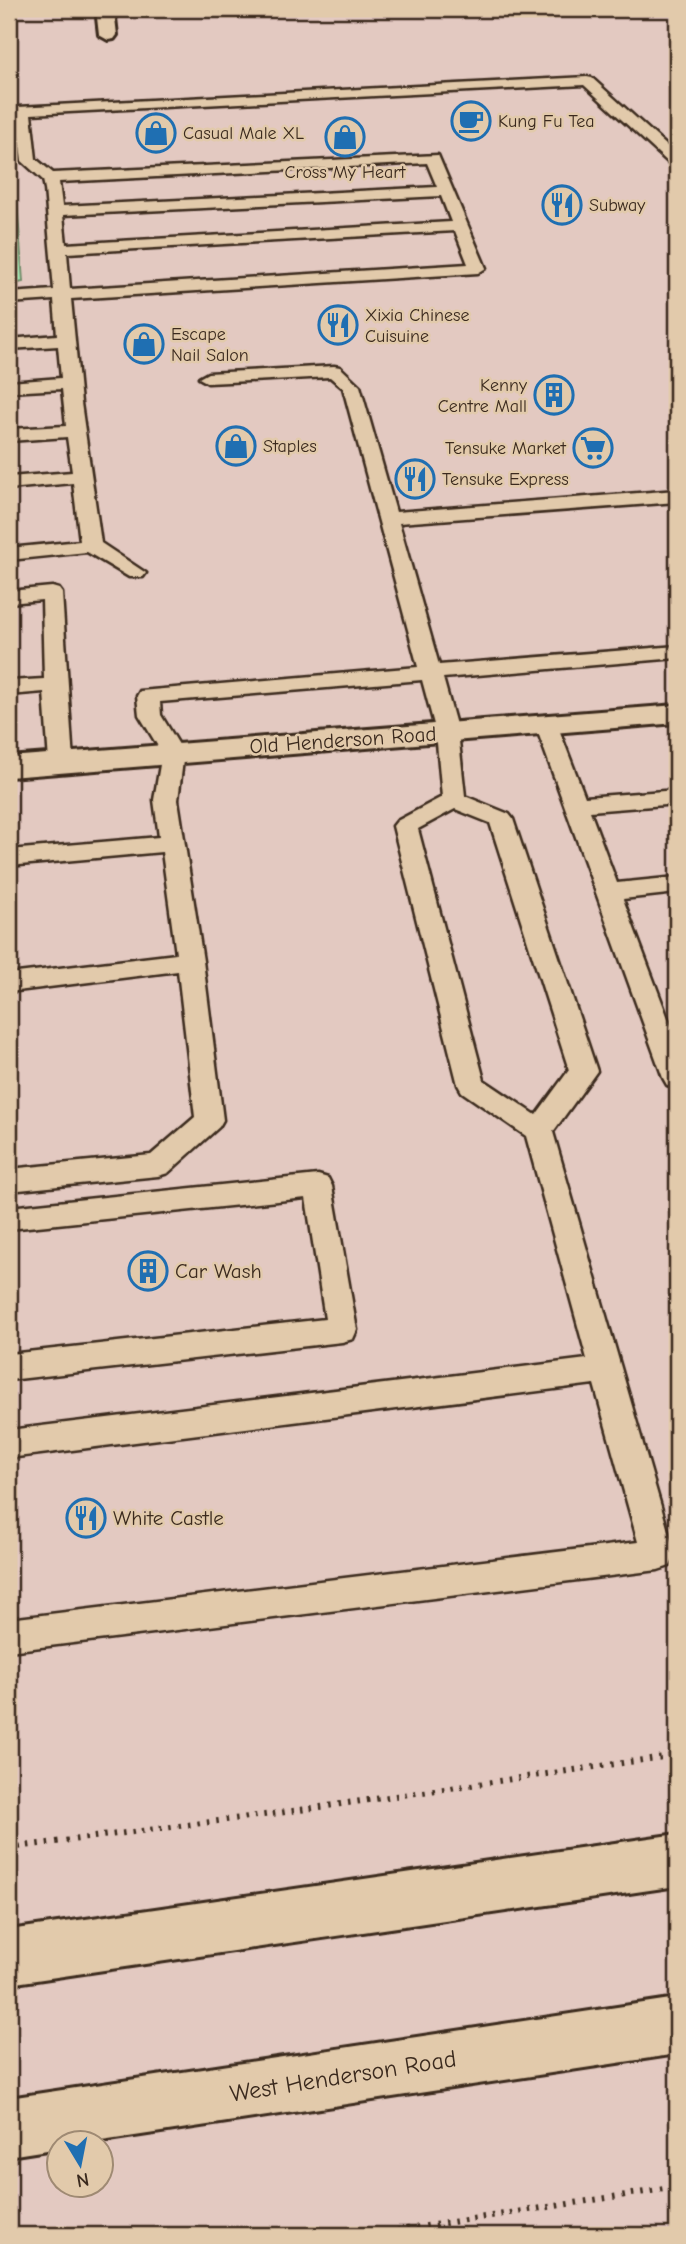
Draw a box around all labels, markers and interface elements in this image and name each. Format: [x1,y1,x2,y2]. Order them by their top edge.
cafe icon: Kung Fu Tea [450,100,492,142]
place label: Kung Fu Tea [498,111,595,132]
shop icon: Casual Male XL [135,112,177,154]
shop icon: Cross My Heart [324,116,366,158]
place label: Casual Male XL [183,123,304,144]
place label: Cross My Heart [284,162,406,183]
restaurant icon: Subway [541,184,583,226]
place label: Subway [589,195,646,216]
restaurant icon: Xixia Chinese Cuisuine [317,304,359,346]
place label: Xixia Chinese Cuisuine [365,305,470,347]
shop icon: Escape Nail Salon [123,323,165,365]
place label: Escape Nail Salon [171,324,249,366]
building icon: Kenny Centre Mall [533,374,575,416]
place label: Kenny Centre Mall [438,375,528,417]
shop icon: Staples [215,425,257,467]
supermarket icon: Tensuke Market [572,427,614,469]
place label: Staples [263,436,317,457]
place label: Tensuke Market [445,438,567,459]
restaurant icon: Tensuke Express [394,458,436,500]
place label: Tensuke Express [442,469,569,490]
street label: Old Henderson Road [249,721,437,759]
building icon: Car Wash [127,1250,169,1292]
place label: Car Wash [175,1259,262,1283]
restaurant icon: White Castle [65,1497,107,1539]
place label: White Castle [113,1506,224,1530]
street label: West Henderson Road [228,2044,458,2108]
north arrow [46,2128,116,2198]
text: N [75,2168,91,2192]

